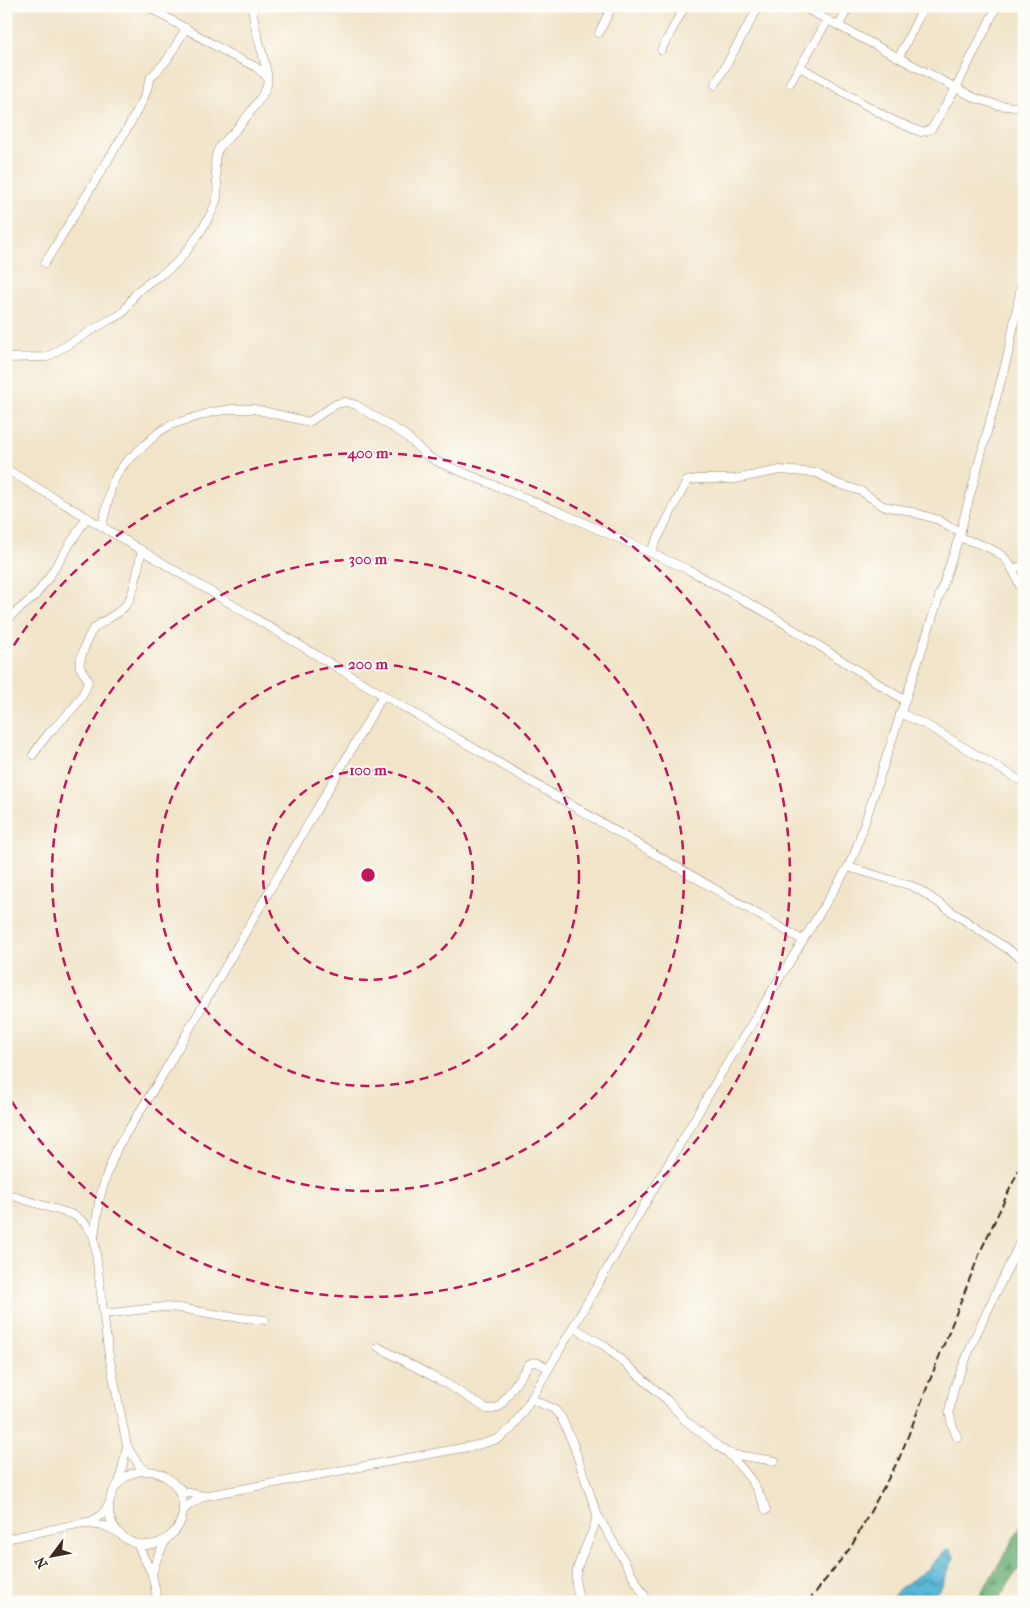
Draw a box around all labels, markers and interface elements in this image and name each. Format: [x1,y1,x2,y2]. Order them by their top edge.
text: 400 m [346,444,389,462]
text: 300 m [349,550,388,568]
text: 200 m [348,655,388,673]
text: 100 m [349,761,387,779]
centre of rings [359,866,377,884]
north arrow [28,1530,78,1580]
text: N [31,1553,51,1572]

